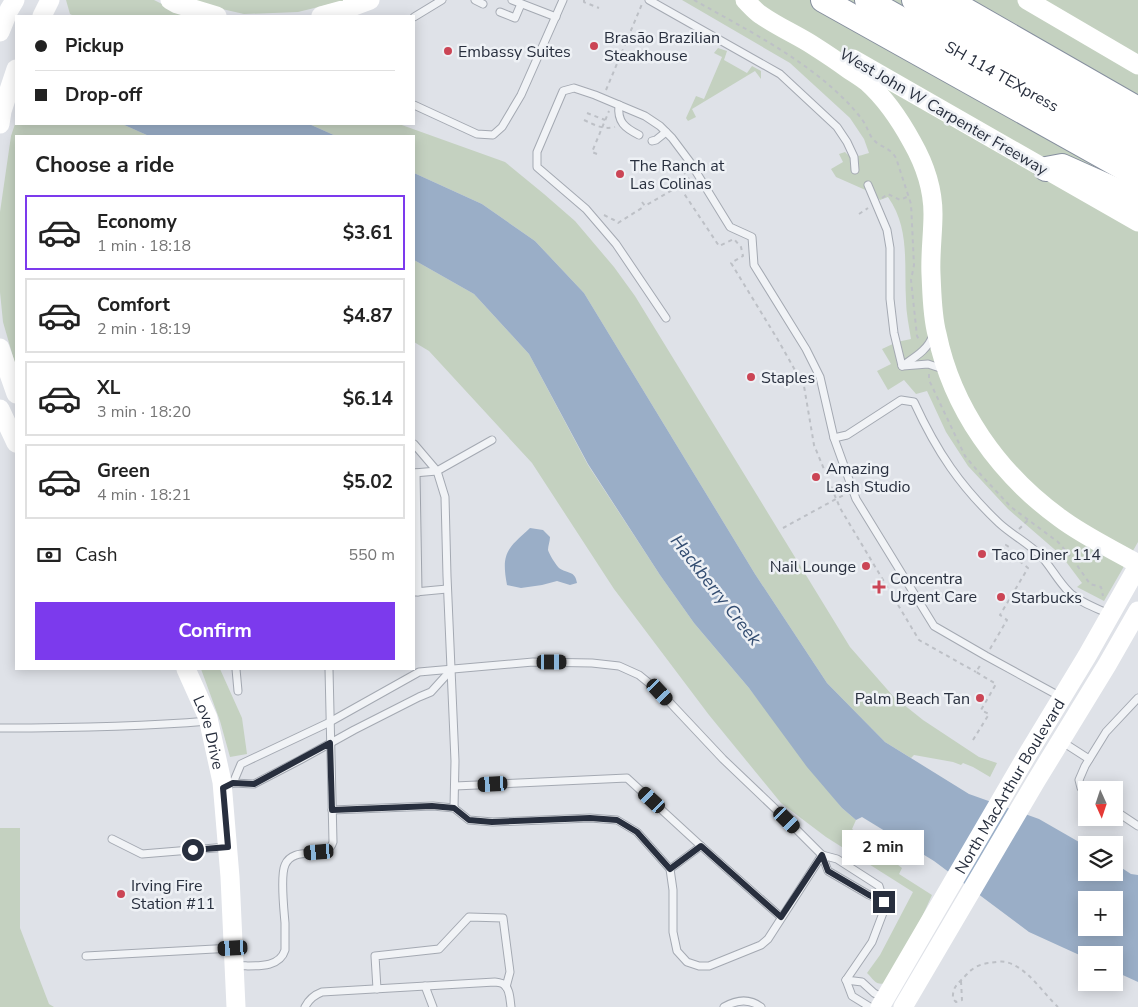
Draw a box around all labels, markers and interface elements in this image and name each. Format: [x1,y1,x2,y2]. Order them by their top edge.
place label: Brasão Brazilian Steakhouse [604,27,720,67]
text: Pickup [65,33,124,59]
street label: SH 114 TEXpress [941,36,1063,117]
marker: Brasão Brazilian Steakhouse [588,40,600,52]
place label: Embassy Suites [458,41,571,63]
street label: West John W Carpenter Freeway [835,43,1052,181]
marker: Embassy Suites [442,45,454,57]
text: Drop-off [65,82,142,108]
text: Choose a ride [35,150,174,180]
place label: The Ranch at Las Colinas [630,155,725,195]
marker: The Ranch at Las Colinas [614,168,626,180]
text: Economy [97,209,177,235]
icon: car [37,210,82,255]
text: $3.61 [343,220,393,246]
text: 1 min · 18:18 [97,235,191,257]
text: Comfort [97,292,170,318]
icon: car [37,293,82,338]
text: $4.87 [343,303,393,329]
text: 2 min · 18:19 [97,318,191,340]
place label: Staples [761,367,815,389]
marker: Staples [745,371,757,383]
text: XL [97,375,120,401]
icon: car [37,376,82,421]
text: $6.14 [343,386,393,412]
text: 3 min · 18:20 [97,401,191,423]
text: Green [97,458,150,484]
place label: Amazing Lash Studio [826,458,910,498]
icon: car [37,459,82,504]
text: $5.02 [343,469,393,495]
marker: Amazing Lash Studio [810,471,822,483]
text: 4 min · 18:21 [97,484,191,506]
water label: Hackberry Creek [665,530,767,651]
icon: cash [35,541,63,569]
text: Cash [75,542,117,568]
text: 550 m [348,544,395,566]
place label: Taco Diner 114 [992,544,1101,566]
marker: Taco Diner 114 [976,548,988,560]
place label: Nail Lounge [770,556,856,578]
marker: Nail Lounge [860,560,872,572]
place label: Concentra Urgent Care [890,568,977,608]
marker: Concentra Urgent Care [872,580,886,594]
place label: Starbucks [1011,587,1082,609]
marker: Starbucks [995,591,1007,603]
button: Confirm [35,602,395,660]
car [537,655,567,670]
car [644,676,675,708]
place label: Palm Beach Tan [855,688,970,710]
street label: Love Drive [187,692,229,772]
marker: Palm Beach Tan [974,692,986,704]
street label: North MacArthur Boulevard [950,695,1071,878]
car [477,776,508,792]
north arrow [1078,781,1122,826]
map controls [1078,781,1123,991]
car [635,784,668,816]
car [771,804,802,836]
callout: 2 min [843,830,925,864]
text: 2 min [862,836,904,858]
button: layers [1078,836,1123,881]
route start [182,839,204,861]
car [303,843,334,861]
place label: Irving Fire Station #11 [131,875,215,915]
marker: Irving Fire Station #11 [115,888,127,900]
route end [873,891,895,913]
button: + [1078,891,1123,936]
car [217,940,248,956]
button: − [1078,946,1123,991]

